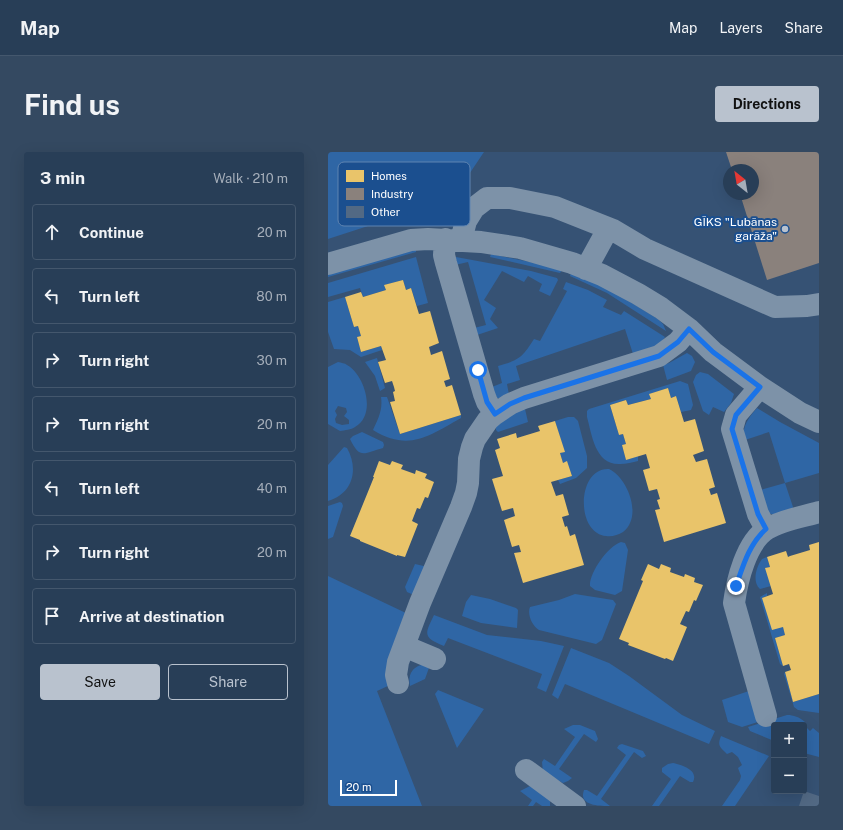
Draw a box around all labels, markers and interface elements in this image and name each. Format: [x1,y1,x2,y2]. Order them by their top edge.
text: Map [20,17,60,39]
text: Map [669,20,697,36]
text: Layers [719,20,763,36]
text: Share [785,20,823,36]
button: Directions [715,86,819,122]
text: Find us [24,88,120,121]
legend [338,162,470,226]
north arrow [723,164,759,200]
text: 3 min [40,168,85,188]
text: Homes [371,170,407,182]
text: Walk · 210 m [213,171,288,186]
text: Industry [371,188,414,200]
text: Other [371,206,400,218]
place label: GĪKS "Lubānas garāža" [694,215,777,243]
icon: ahead [41,221,63,243]
text: Continue [79,224,144,241]
marker: GĪKS "Lubānas garāža" [780,224,790,234]
text: 20 m [257,225,287,240]
icon: left [41,285,63,307]
text: Turn left [79,288,140,305]
text: 80 m [256,289,287,304]
icon: right [41,349,63,371]
text: Turn right [79,352,149,369]
text: 30 m [257,353,287,368]
route start [469,361,487,379]
icon: right [41,413,63,435]
text: Turn right [79,416,149,433]
text: 20 m [257,417,287,432]
icon: left [41,477,63,499]
text: Turn left [79,480,140,497]
text: 40 m [256,481,287,496]
icon: right [41,541,63,563]
text: Turn right [79,544,149,561]
text: 20 m [257,545,287,560]
route end [727,577,745,595]
icon: arrive [41,605,63,627]
text: Arrive at destination [79,608,224,625]
button: Save [40,664,160,700]
button: Share [168,664,288,700]
map controls [771,722,807,794]
button: + [771,722,807,758]
button: − [771,758,807,794]
scale bar [340,778,397,797]
text: 20 m [346,781,371,793]

